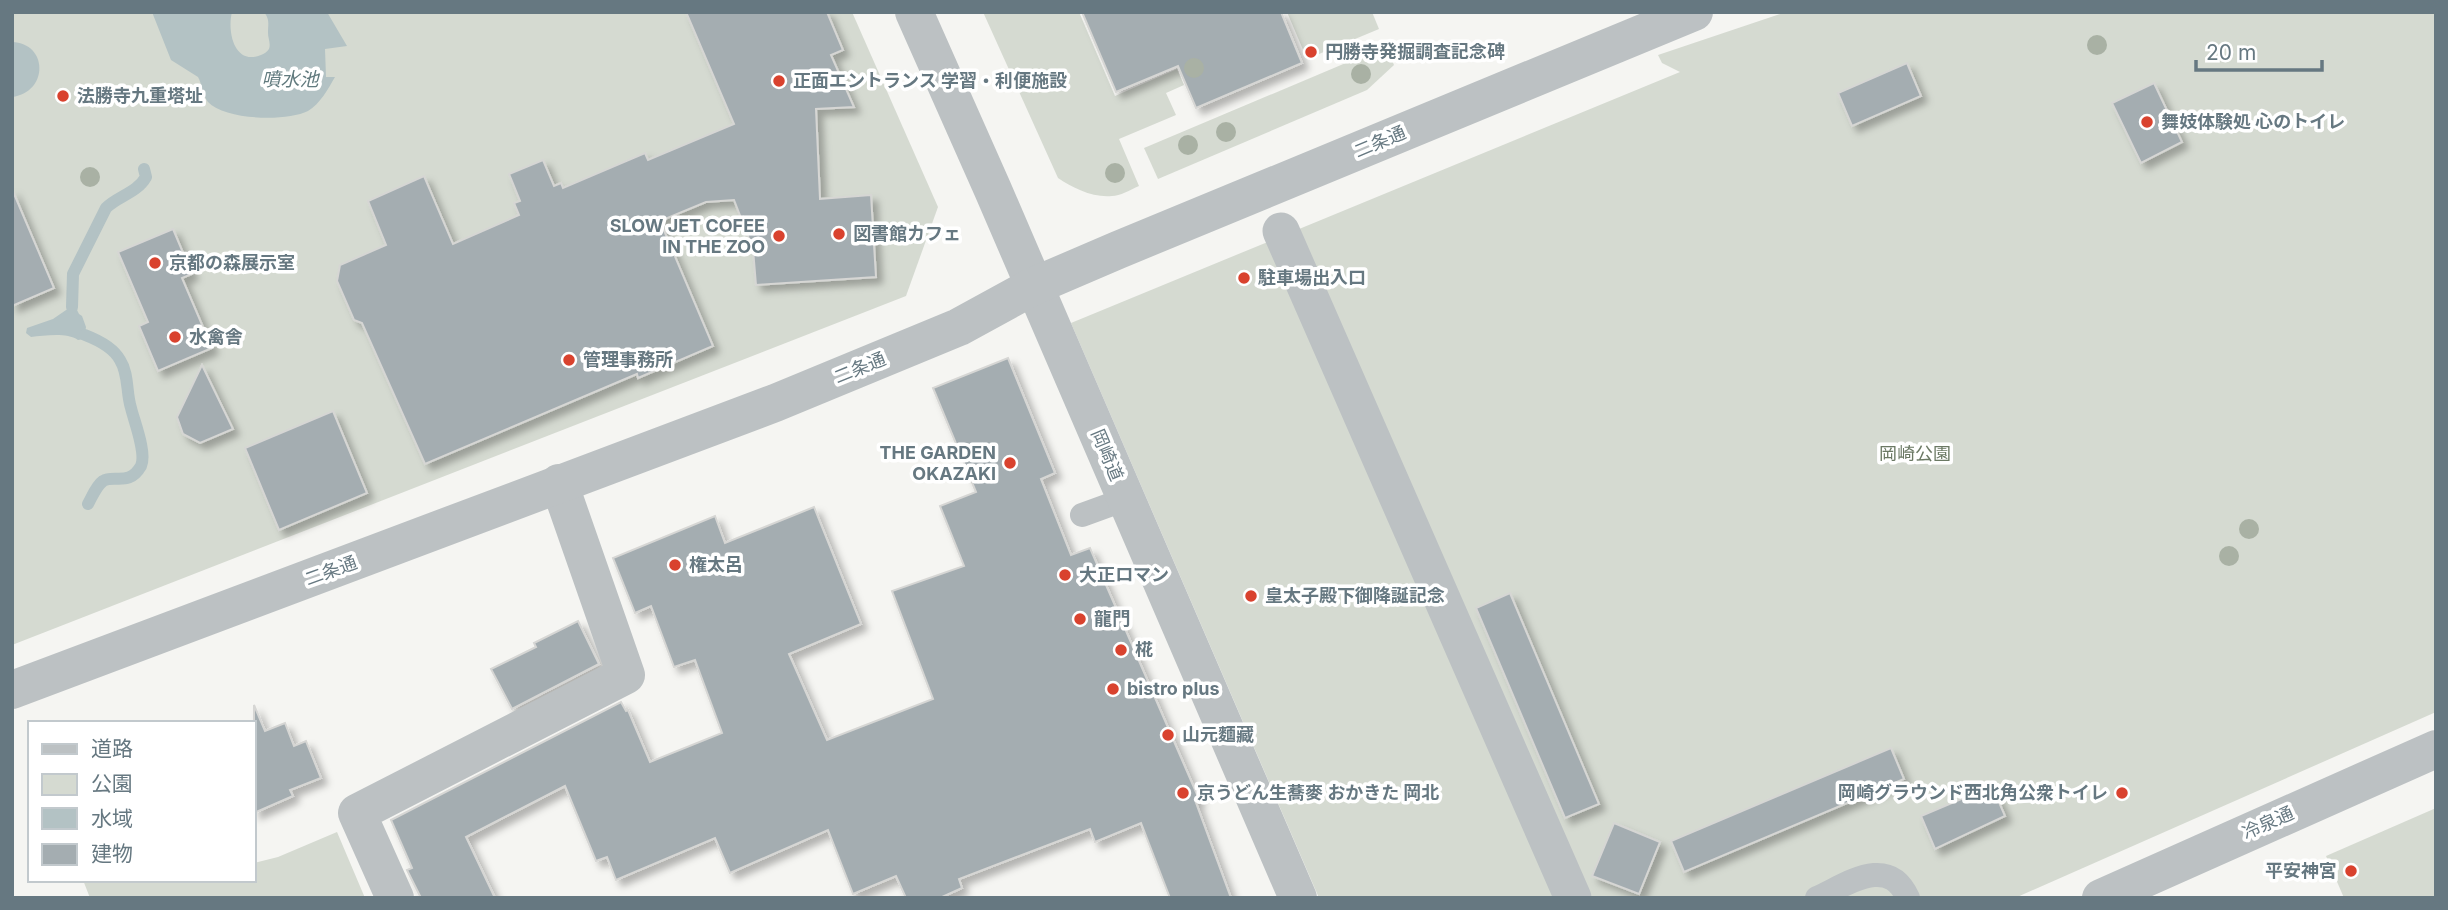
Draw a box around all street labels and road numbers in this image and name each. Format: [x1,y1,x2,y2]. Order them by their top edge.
street label: 二条通 [1351,121,1409,162]
street label: 二条通 [831,348,889,387]
street label: 岡崎道 [1087,426,1128,484]
street label: 二条通 [302,551,360,590]
street label: 冷泉通 [2239,802,2297,843]

